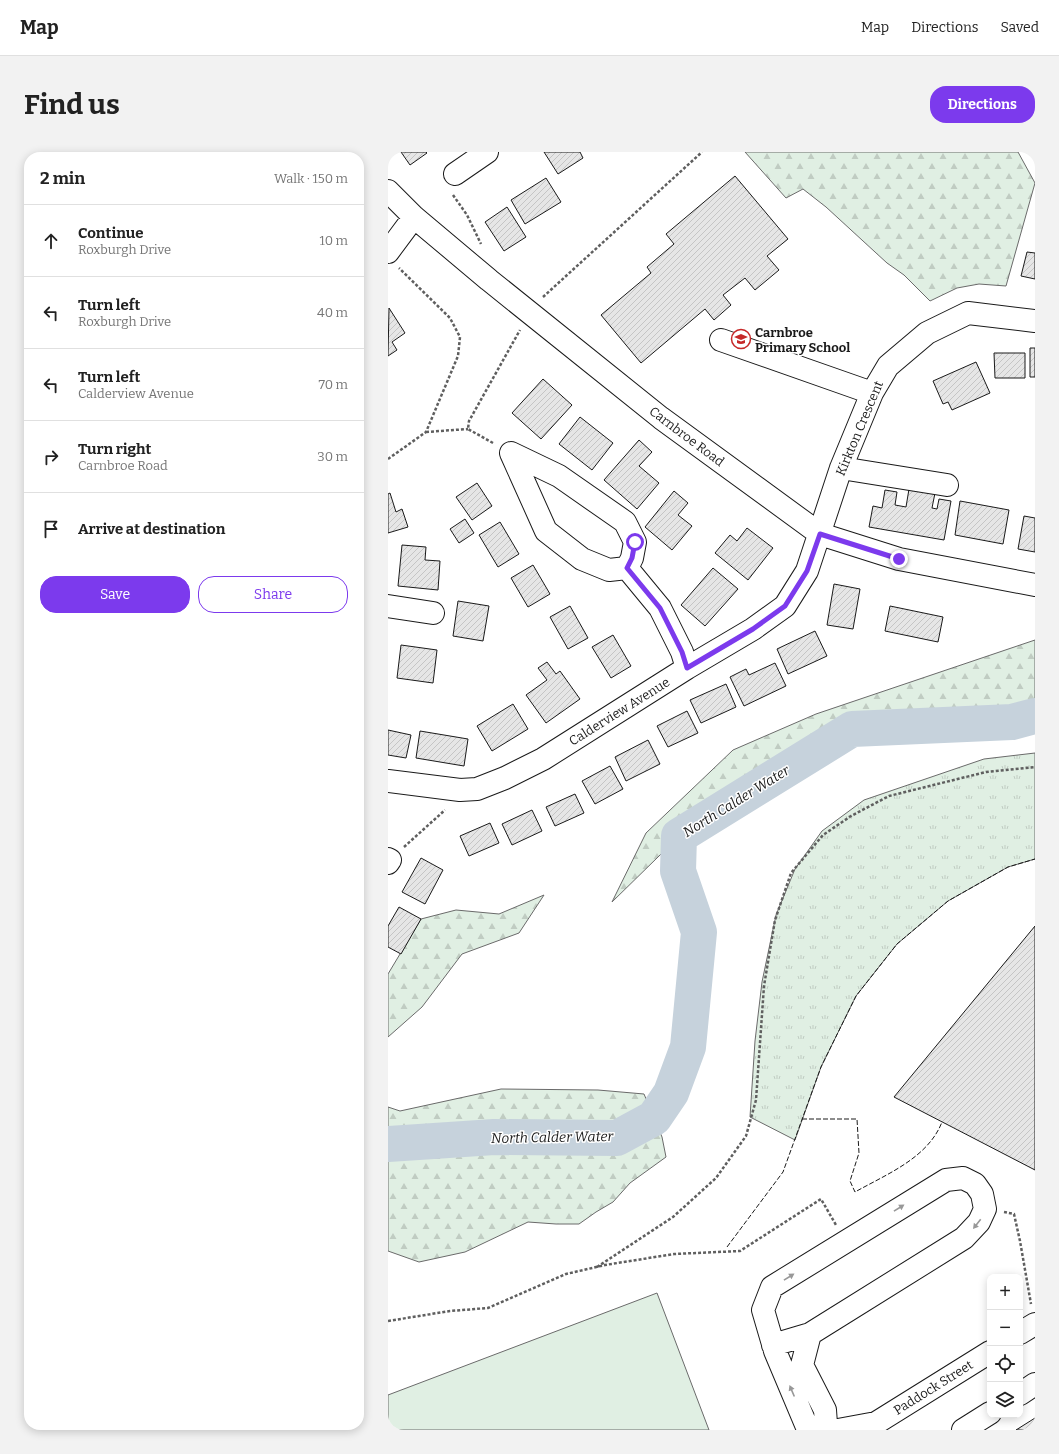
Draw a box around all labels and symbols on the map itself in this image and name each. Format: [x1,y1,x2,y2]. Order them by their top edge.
place label: Carnbroe Primary School [755,325,850,355]
school or university icon: Carnbroe Primary School [730,328,752,350]
street label: Kirkton Crescent [833,378,886,478]
street label: Carnbroe Road [646,403,727,470]
route start [626,533,644,551]
route end [890,550,908,568]
street label: Calderview Avenue [566,674,672,748]
water label: North Calder Water [680,761,794,841]
water label: North Calder Water [491,1128,615,1147]
one-way arrow [893,1205,905,1212]
one-way arrow [972,1219,981,1229]
one-way arrow [783,1273,794,1280]
street label: Paddock Street [891,1357,976,1418]
one-way arrow [789,1385,795,1396]

